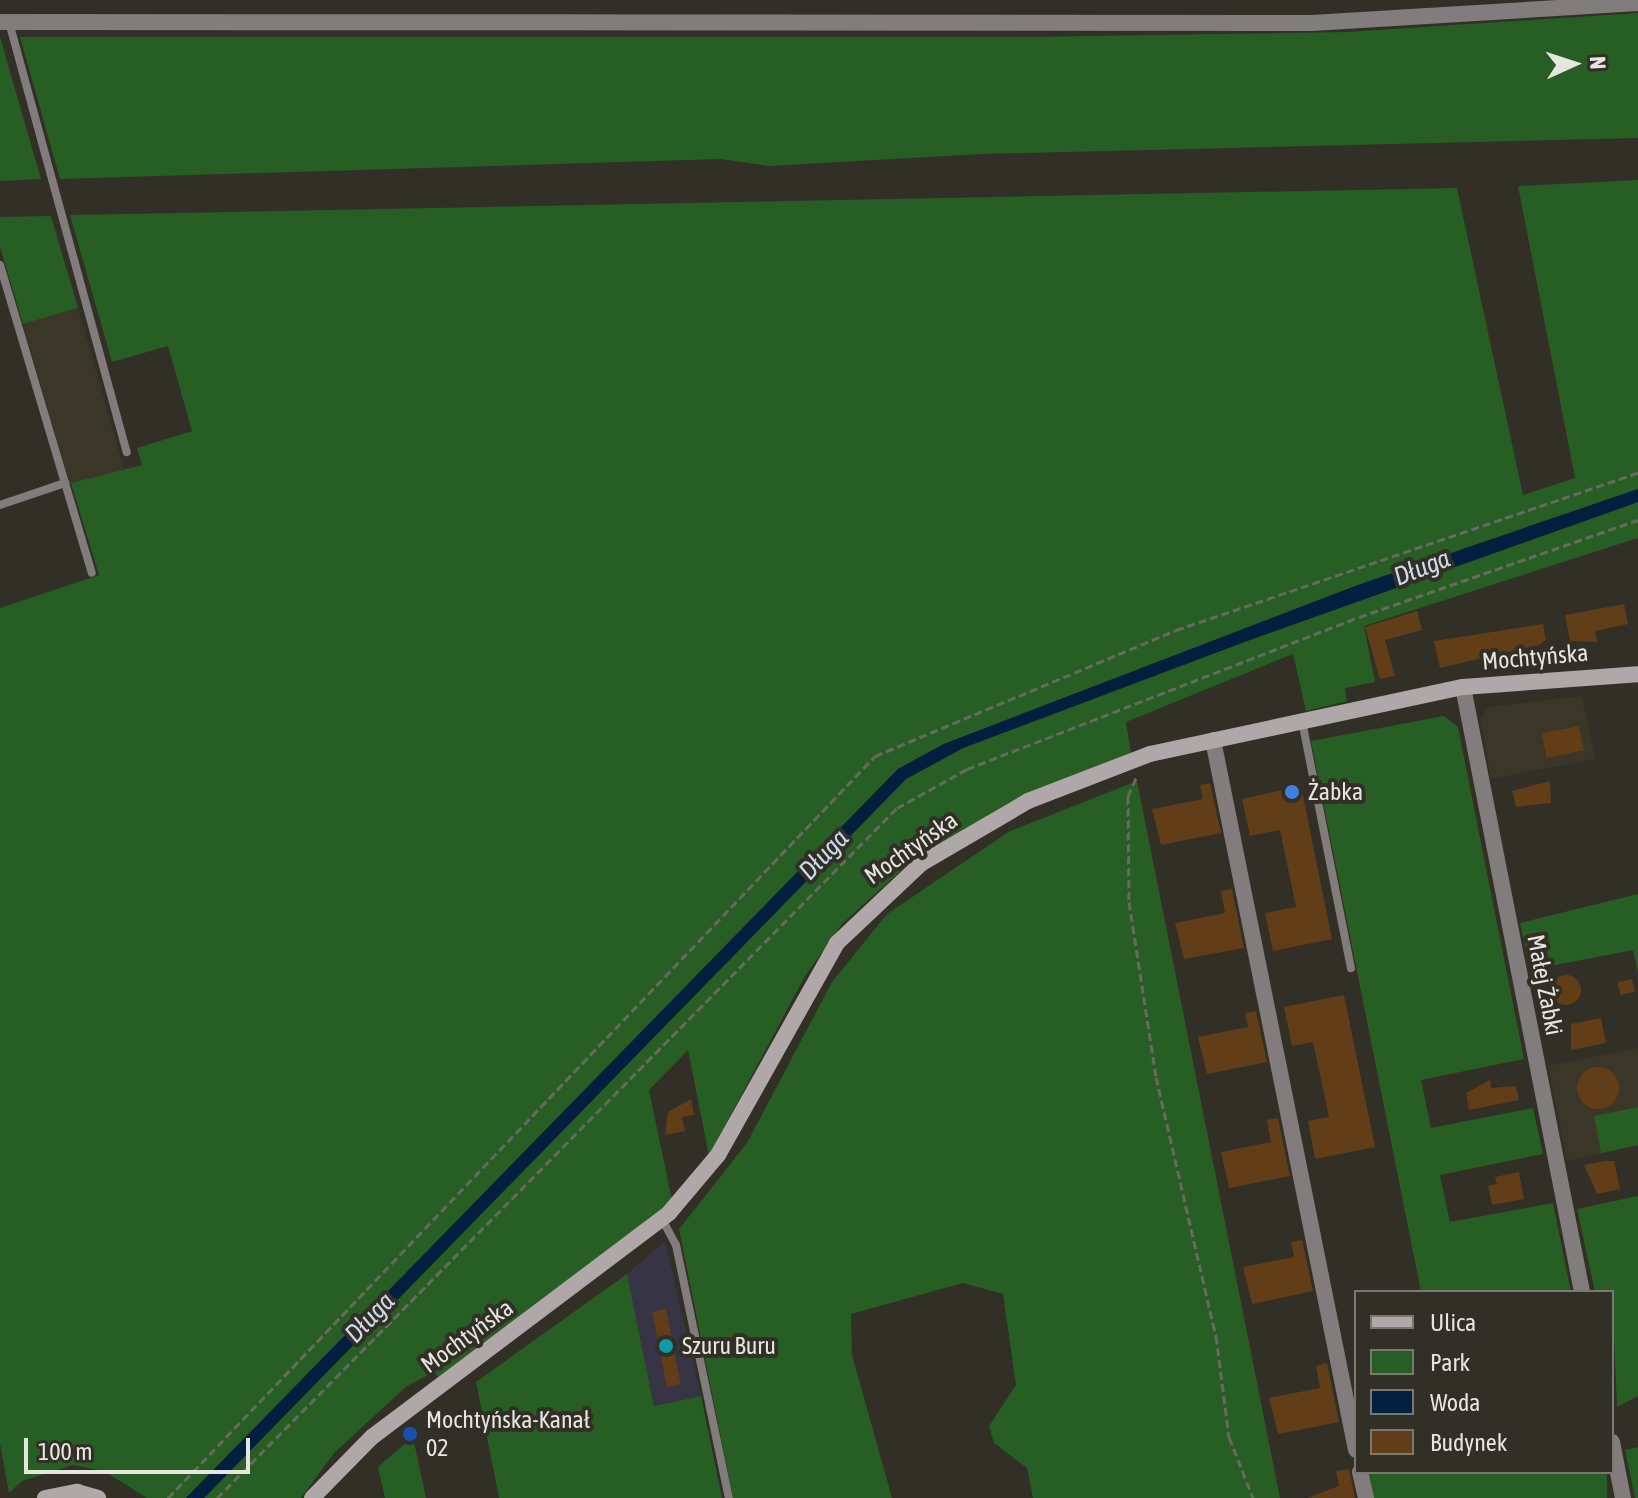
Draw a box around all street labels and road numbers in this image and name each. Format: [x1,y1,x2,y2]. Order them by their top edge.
street label: Mochtyńska [1481,638,1589,676]
street label: Mochtyńska [859,806,963,890]
street label: Małej Żabki [1521,932,1569,1038]
street label: Mochtyńska [415,1293,519,1379]

